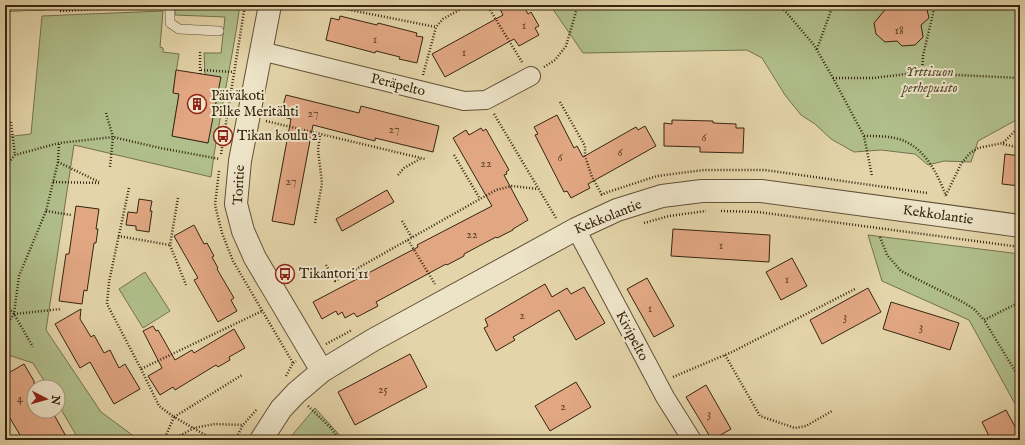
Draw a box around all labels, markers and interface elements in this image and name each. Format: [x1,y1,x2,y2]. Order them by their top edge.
house number: 1 [522,18,526,33]
house number: 18 [894,23,904,38]
house number: 1 [373,32,377,47]
house number: 1 [462,45,466,60]
park label: Yrttisuon perhepuisto [899,63,958,97]
street label: Peräpelto [369,70,428,101]
place label: Päiväkoti Pilke Meritähti [211,87,299,121]
building icon: Päiväkoti Pilke Meritähti [186,93,208,115]
house number: 27 [307,106,319,121]
house number: 27 [388,122,400,137]
bus stop icon: Tikan koulu 2 [212,125,234,147]
place label: Tikan koulu 2 [237,127,318,145]
house number: 6 [701,130,707,145]
house number: 6 [617,145,623,160]
house number: 6 [557,150,563,165]
house number: 22 [480,156,492,171]
street label: Toritie [229,164,249,206]
house number: 27 [285,174,297,189]
street label: Kekkolantie [572,195,645,239]
street label: Kekkolantie [902,201,975,229]
house number: 22 [466,227,478,242]
house number: 1 [719,238,723,253]
bus stop icon: Tikantori 11 [274,263,296,285]
place label: Tikantori 11 [299,265,369,283]
house number: 1 [785,272,789,287]
house number: 1 [648,301,652,316]
house number: 2 [519,308,525,323]
street label: Kivipelto [611,308,653,364]
house number: 3 [843,309,847,324]
house number: 3 [919,319,923,334]
north arrow [26,379,66,419]
house number: 25 [378,382,389,397]
house number: 4 [17,391,23,406]
text: N [47,393,63,406]
house number: 2 [560,399,566,414]
house number: 3 [707,406,711,421]

